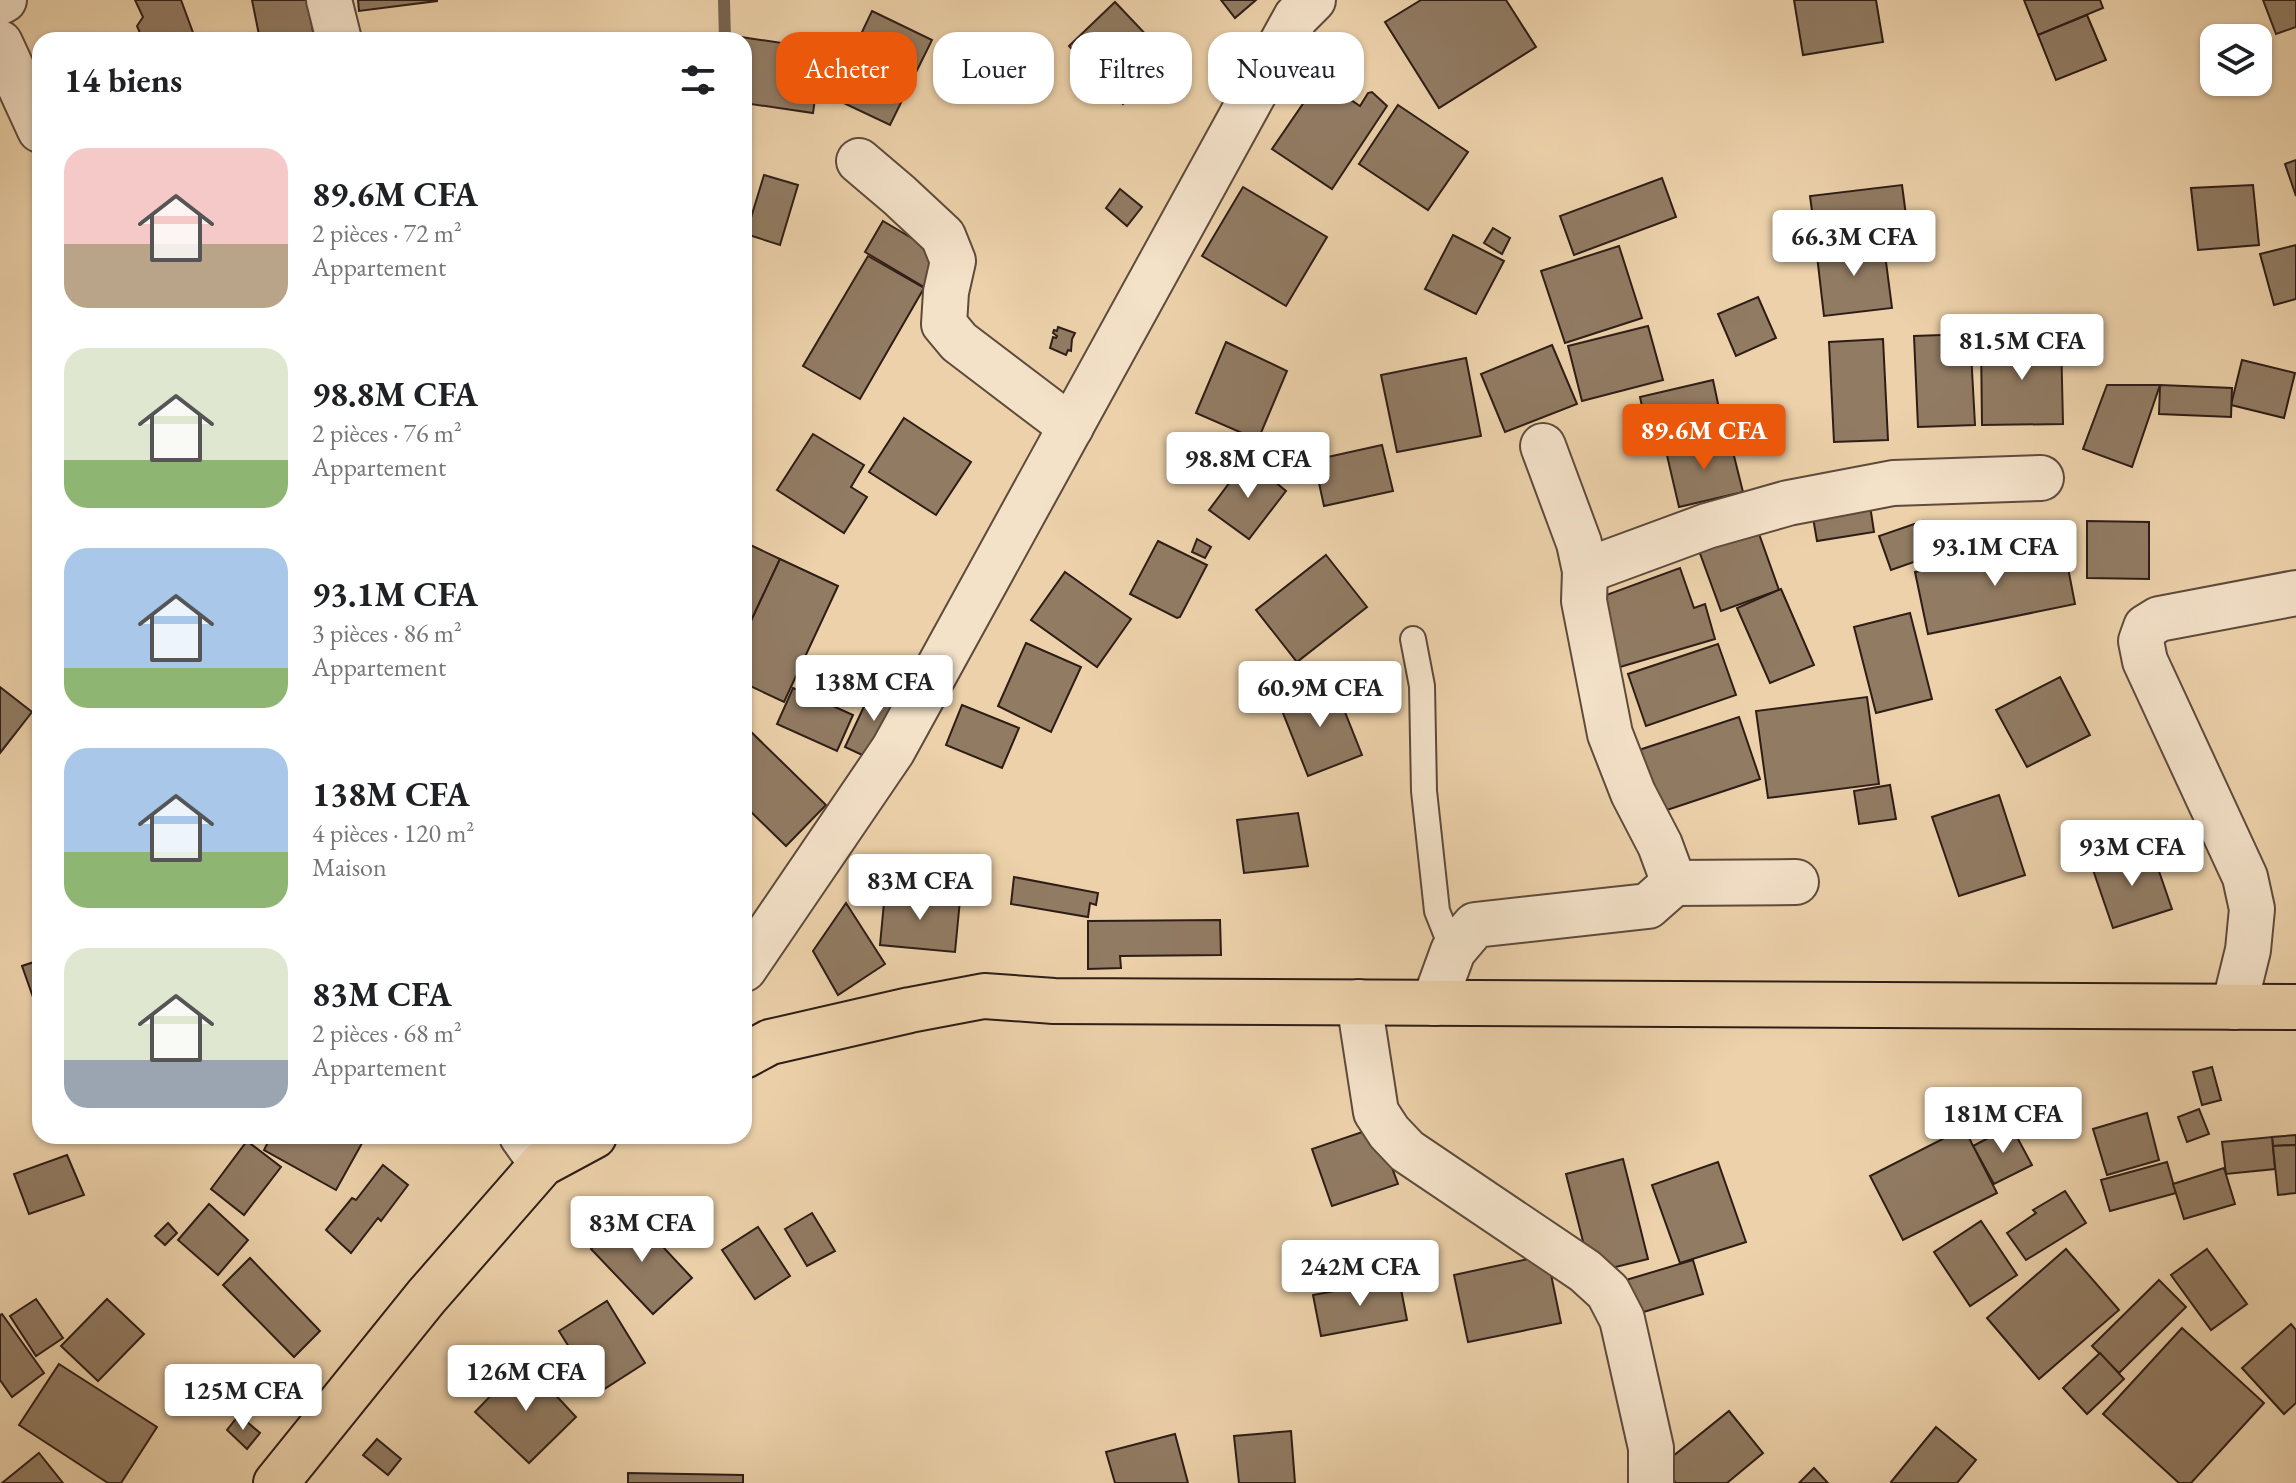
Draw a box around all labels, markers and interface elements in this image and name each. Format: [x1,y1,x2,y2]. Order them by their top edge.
map controls [2200,24,2272,96]
button: layers [2200,24,2272,96]
chip: Acheter [776,32,917,104]
chip: Louer [933,32,1054,104]
chip: Filtres [1070,32,1192,104]
chip: Nouveau [1208,32,1364,104]
text: 14 biens [64,58,182,102]
icon: filters [676,58,720,102]
text: 89.6M CFA [312,172,478,216]
icon: home [128,180,224,276]
pin: 66.3M CFA [1762,210,1946,278]
text: 2 pièces · 72 m² [312,216,462,250]
text: 66.3M CFA [1791,219,1917,253]
text: Appartement [312,250,446,284]
pin: 81.5M CFA [1930,314,2114,382]
text: 81.5M CFA [1959,323,2085,357]
text: 98.8M CFA [312,372,478,416]
icon: home [128,380,224,476]
pin: 89.6M CFA [1612,404,1796,472]
text: 89.6M CFA [1641,413,1767,447]
text: 2 pièces · 76 m² [312,416,462,450]
pin: 98.8M CFA [1156,432,1340,500]
text: 98.8M CFA [1185,441,1311,475]
text: Appartement [312,450,446,484]
pin: 93.1M CFA [1903,520,2087,588]
text: 93.1M CFA [1932,529,2058,563]
text: 93.1M CFA [312,572,478,616]
icon: home [128,580,224,676]
text: 3 pièces · 86 m² [312,616,462,650]
text: Appartement [312,650,446,684]
pin: 138M CFA [791,655,957,723]
pin: 60.9M CFA [1228,661,1412,729]
text: 138M CFA [814,664,934,698]
text: 60.9M CFA [1257,670,1383,704]
text: 138M CFA [312,772,470,816]
icon: home [128,780,224,876]
text: 4 pièces · 120 m² [312,816,474,850]
pin: 93M CFA [2058,820,2206,888]
text: 93M CFA [2079,829,2185,863]
text: Maison [312,850,387,884]
pin: 83M CFA [846,854,994,922]
text: 83M CFA [867,863,973,897]
text: 83M CFA [312,972,452,1016]
icon: home [128,980,224,1076]
text: 2 pièces · 68 m² [312,1016,462,1050]
text: Appartement [312,1050,446,1084]
pin: 181M CFA [1920,1087,2086,1155]
text: 181M CFA [1943,1096,2063,1130]
pin: 83M CFA [568,1196,716,1264]
text: 83M CFA [589,1205,695,1239]
pin: 242M CFA [1277,1240,1443,1308]
text: 242M CFA [1300,1249,1420,1283]
pin: 126M CFA [443,1345,609,1413]
text: 126M CFA [466,1354,586,1388]
pin: 125M CFA [160,1364,326,1432]
text: 125M CFA [183,1373,303,1407]

